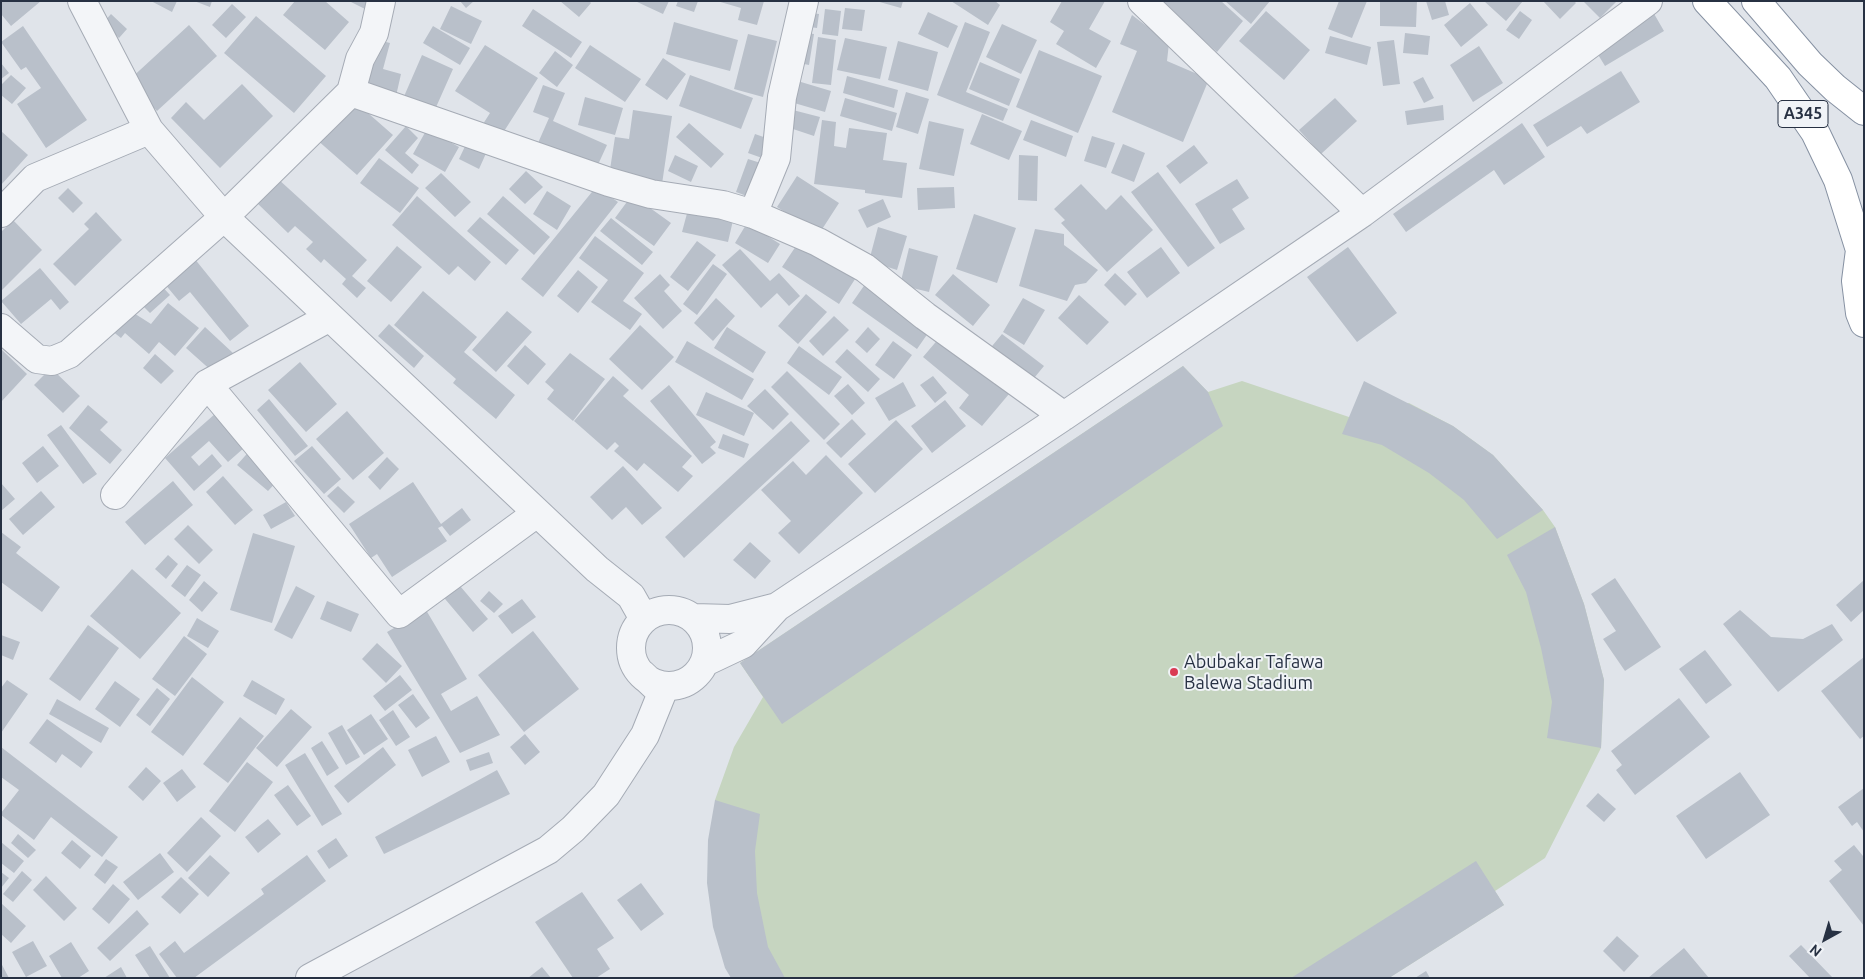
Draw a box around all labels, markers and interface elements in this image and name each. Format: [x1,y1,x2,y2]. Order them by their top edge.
road number: A345 [1778,100,1828,128]
place label: Abubakar Tafawa Balewa Stadium [1184,651,1323,694]
marker: Abubakar Tafawa Balewa Stadium [1168,666,1180,678]
north arrow [1800,914,1850,964]
text: N [1806,941,1825,960]

